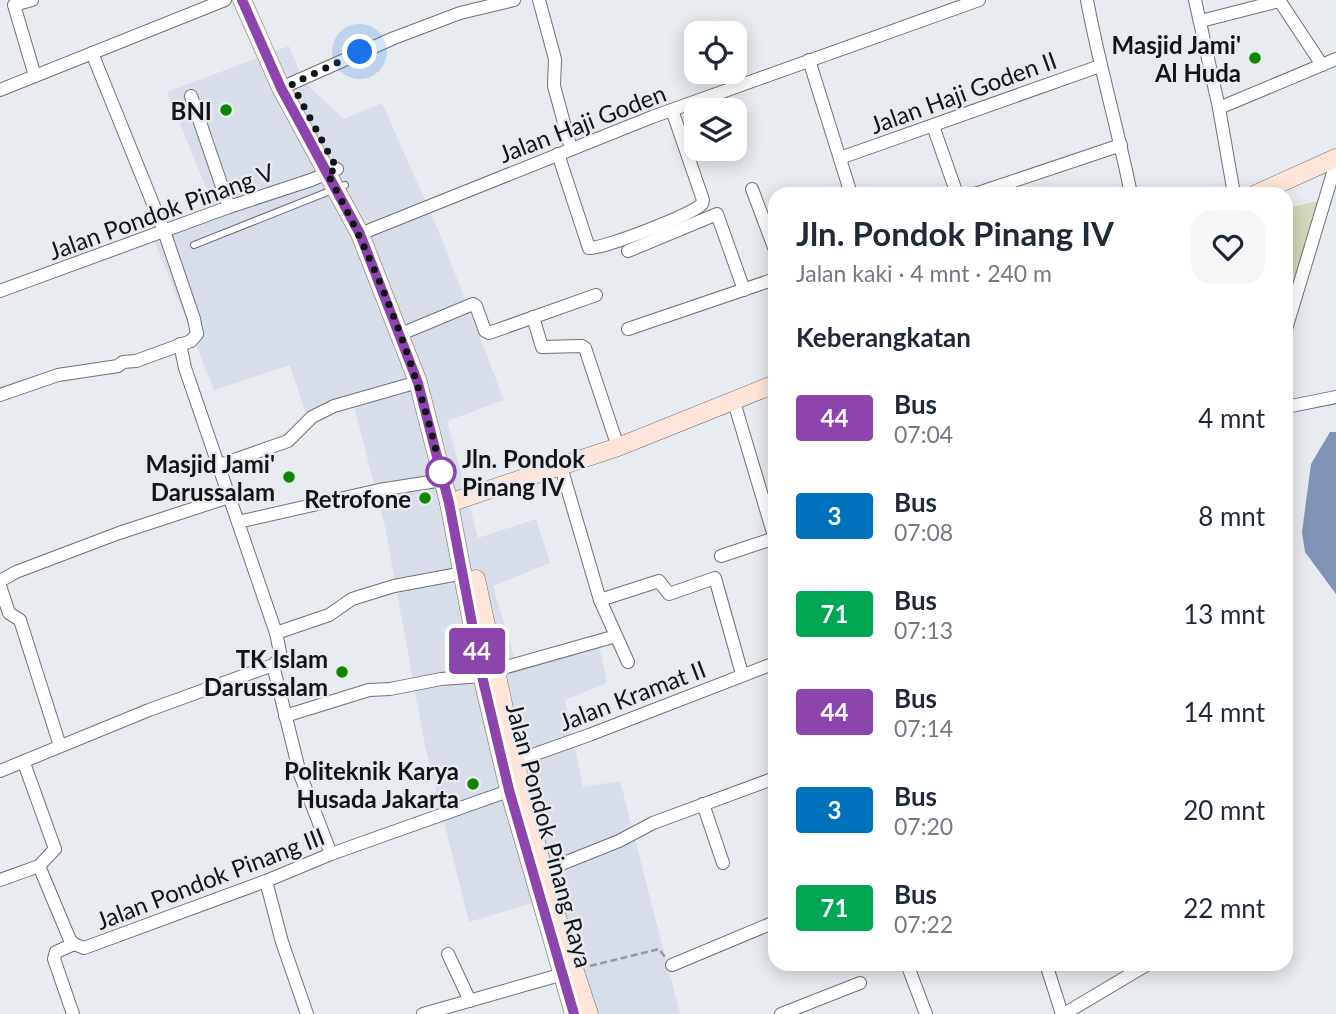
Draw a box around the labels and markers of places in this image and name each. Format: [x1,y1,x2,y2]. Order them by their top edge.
place label: Masjid Jami' Al Huda [1112,30,1241,87]
marker: Masjid Jami' Al Huda [1247,50,1263,66]
place label: BNI [171,96,212,125]
marker: BNI [218,102,234,118]
place label: Jln. Pondok Pinang IV [462,444,585,501]
place label: Masjid Jami' Darussalam [146,449,275,506]
marker: Jln. Pondok Pinang IV [426,457,456,487]
marker: Masjid Jami' Darussalam [281,469,297,485]
place label: Retrofone [304,484,411,513]
marker: Retrofone [417,490,433,506]
place label: TK Islam Darussalam [204,644,328,701]
marker: TK Islam Darussalam [334,664,350,680]
place label: Politeknik Karya Husada Jakarta [284,756,459,813]
marker: Politeknik Karya Husada Jakarta [465,776,481,792]

